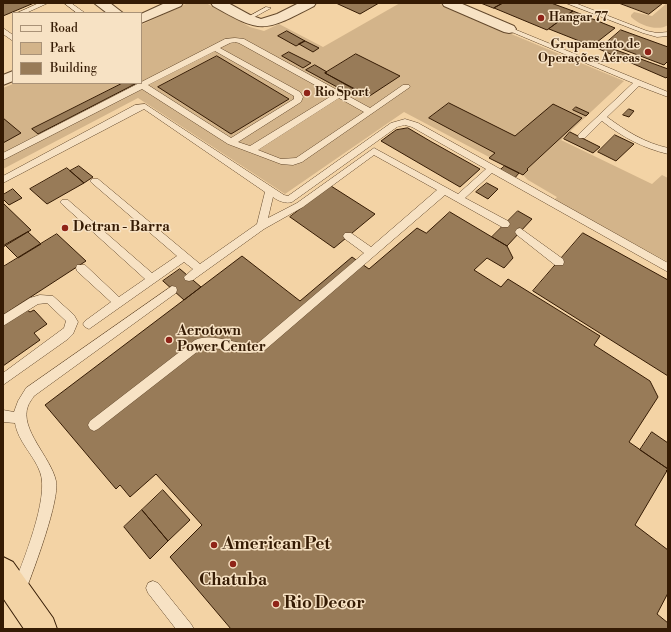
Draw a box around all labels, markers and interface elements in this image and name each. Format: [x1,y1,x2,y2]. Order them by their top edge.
place label: Hangar 77 [549,11,608,25]
legend [12,12,142,84]
marker: Hangar 77 [536,13,546,23]
text: Road [50,21,78,36]
place label: Grupamento de Operações Aéreas [538,38,640,66]
text: Park [50,41,75,56]
marker: Grupamento de Operações Aéreas [643,47,653,57]
text: Building [50,61,97,76]
place label: Rio Sport [315,86,369,100]
marker: Rio Sport [302,88,312,98]
place label: Detran - Barra [73,220,170,236]
marker: Detran - Barra [60,223,70,233]
place label: Aerotown Power Center [177,324,266,356]
marker: Aerotown Power Center [164,335,174,345]
place label: American Pet [222,535,330,555]
marker: American Pet [209,540,219,550]
marker: Chatuba [228,559,238,569]
place label: Chatuba [199,571,267,591]
place label: Rio Decor [284,594,365,614]
marker: Rio Decor [271,599,281,609]

